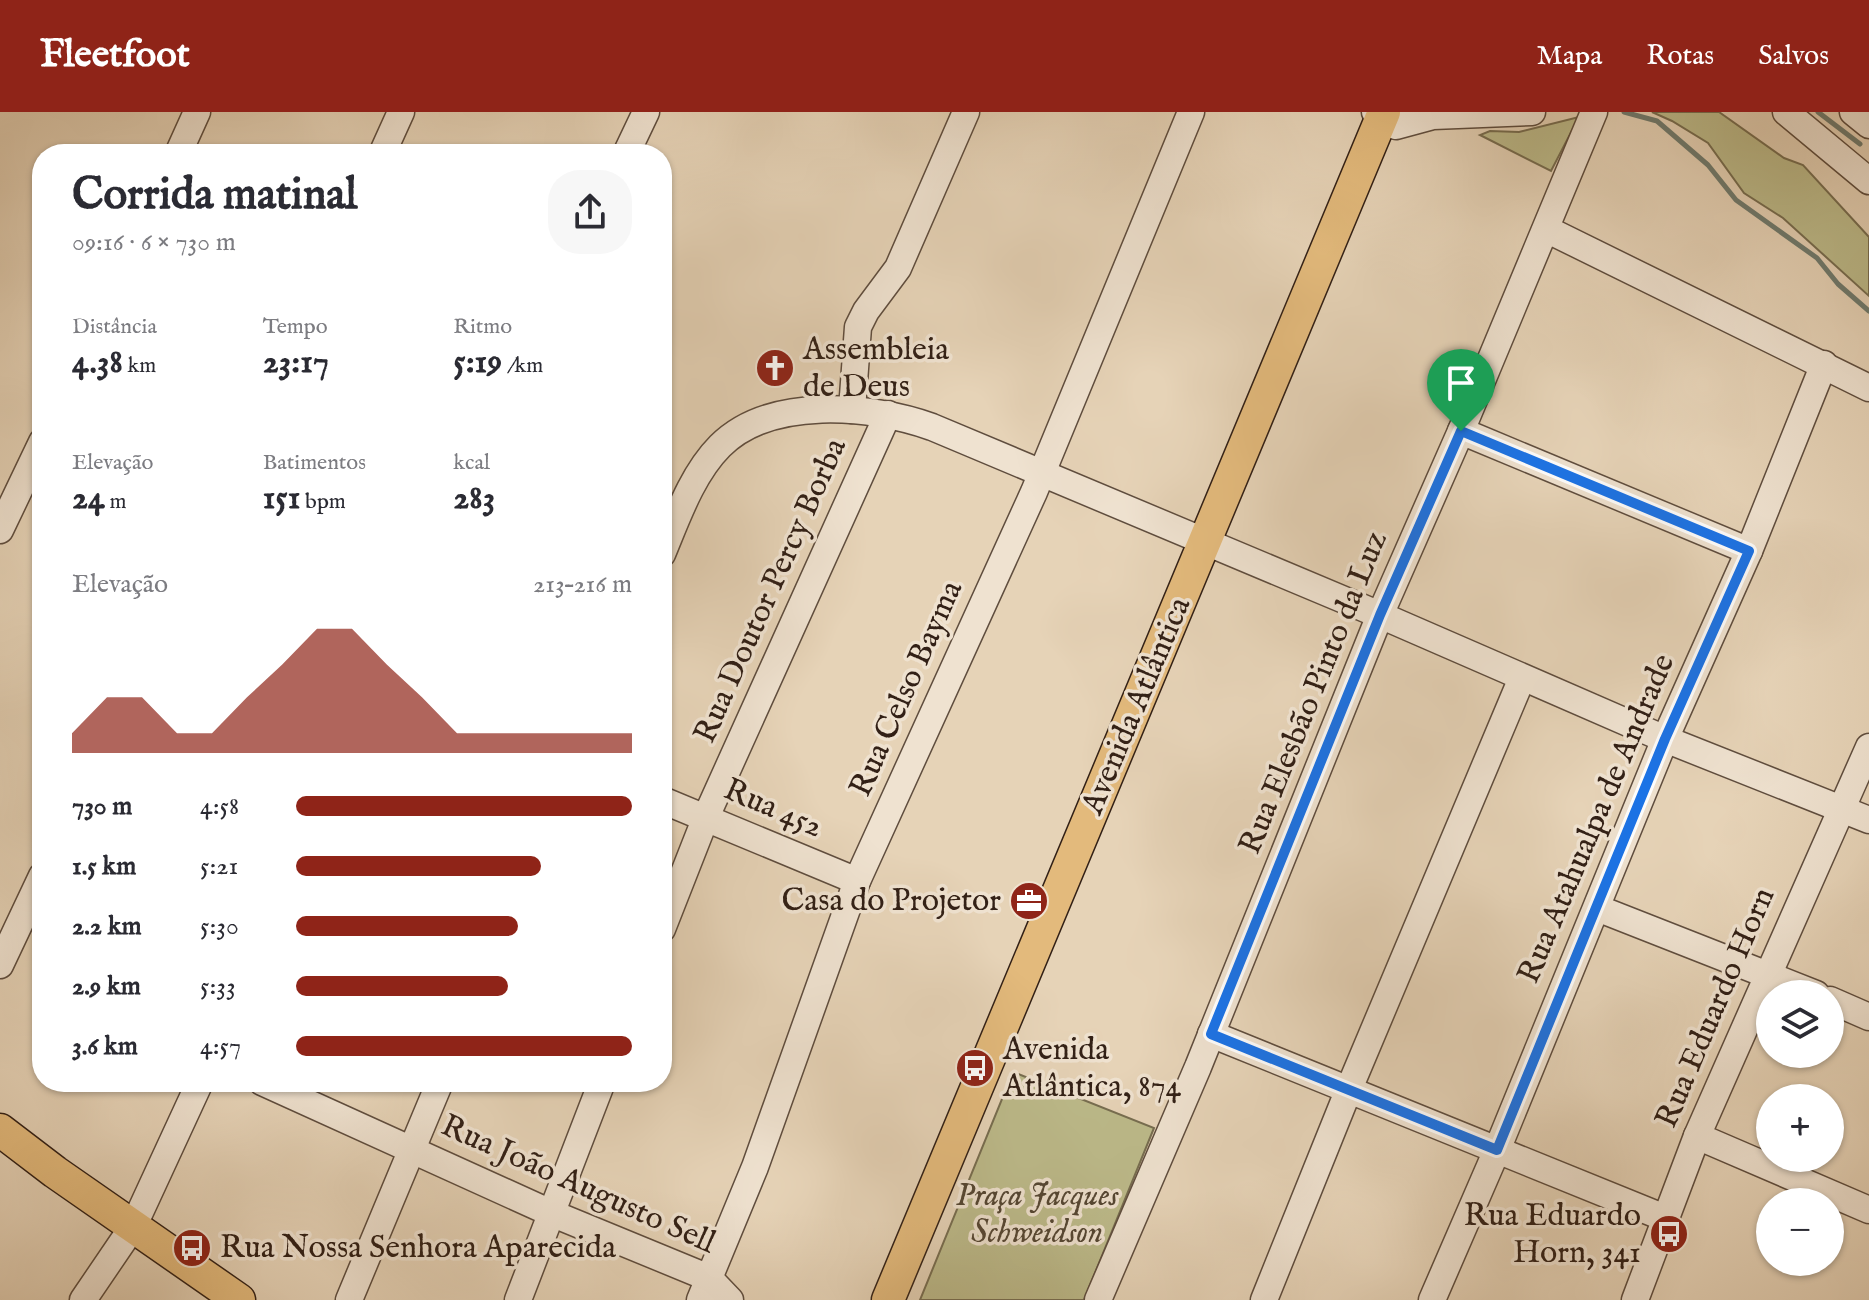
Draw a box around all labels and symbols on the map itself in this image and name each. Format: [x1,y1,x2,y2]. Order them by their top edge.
place label: Assembleia de Deus [802,330,949,408]
church icon: Assembleia de Deus [754,347,796,389]
pin [1427,349,1495,431]
street label: Rua Doutor Percy Borba [685,432,857,750]
street label: Rua Elesbão Pinto da Luz [1230,526,1398,860]
street label: Rua Celso Bayma [841,574,973,803]
street label: Avenida Atlântica [1072,591,1201,822]
street label: Rua Atahualpa de Andrade [1509,648,1685,990]
street label: Rua 452 [717,770,829,848]
office icon: Casa do Projetor [1008,880,1050,922]
place label: Casa do Projetor [781,881,1001,922]
street label: Rua Eduardo Horn [1647,882,1785,1134]
place label: Avenida Atlântica, 874 [1002,1030,1182,1108]
bus stop icon: Avenida Atlântica, 874 [954,1047,996,1089]
street label: Rua João Augusto Sell [434,1106,722,1264]
park label: Praça Jacques Schweidson [956,1176,1119,1254]
place label: Rua Eduardo Horn, 341 [1464,1196,1641,1274]
bus stop icon: Rua Eduardo Horn, 341 [1648,1213,1690,1255]
bus stop icon: Rua Nossa Senhora Aparecida [171,1227,213,1269]
place label: Rua Nossa Senhora Aparecida [220,1228,616,1269]

